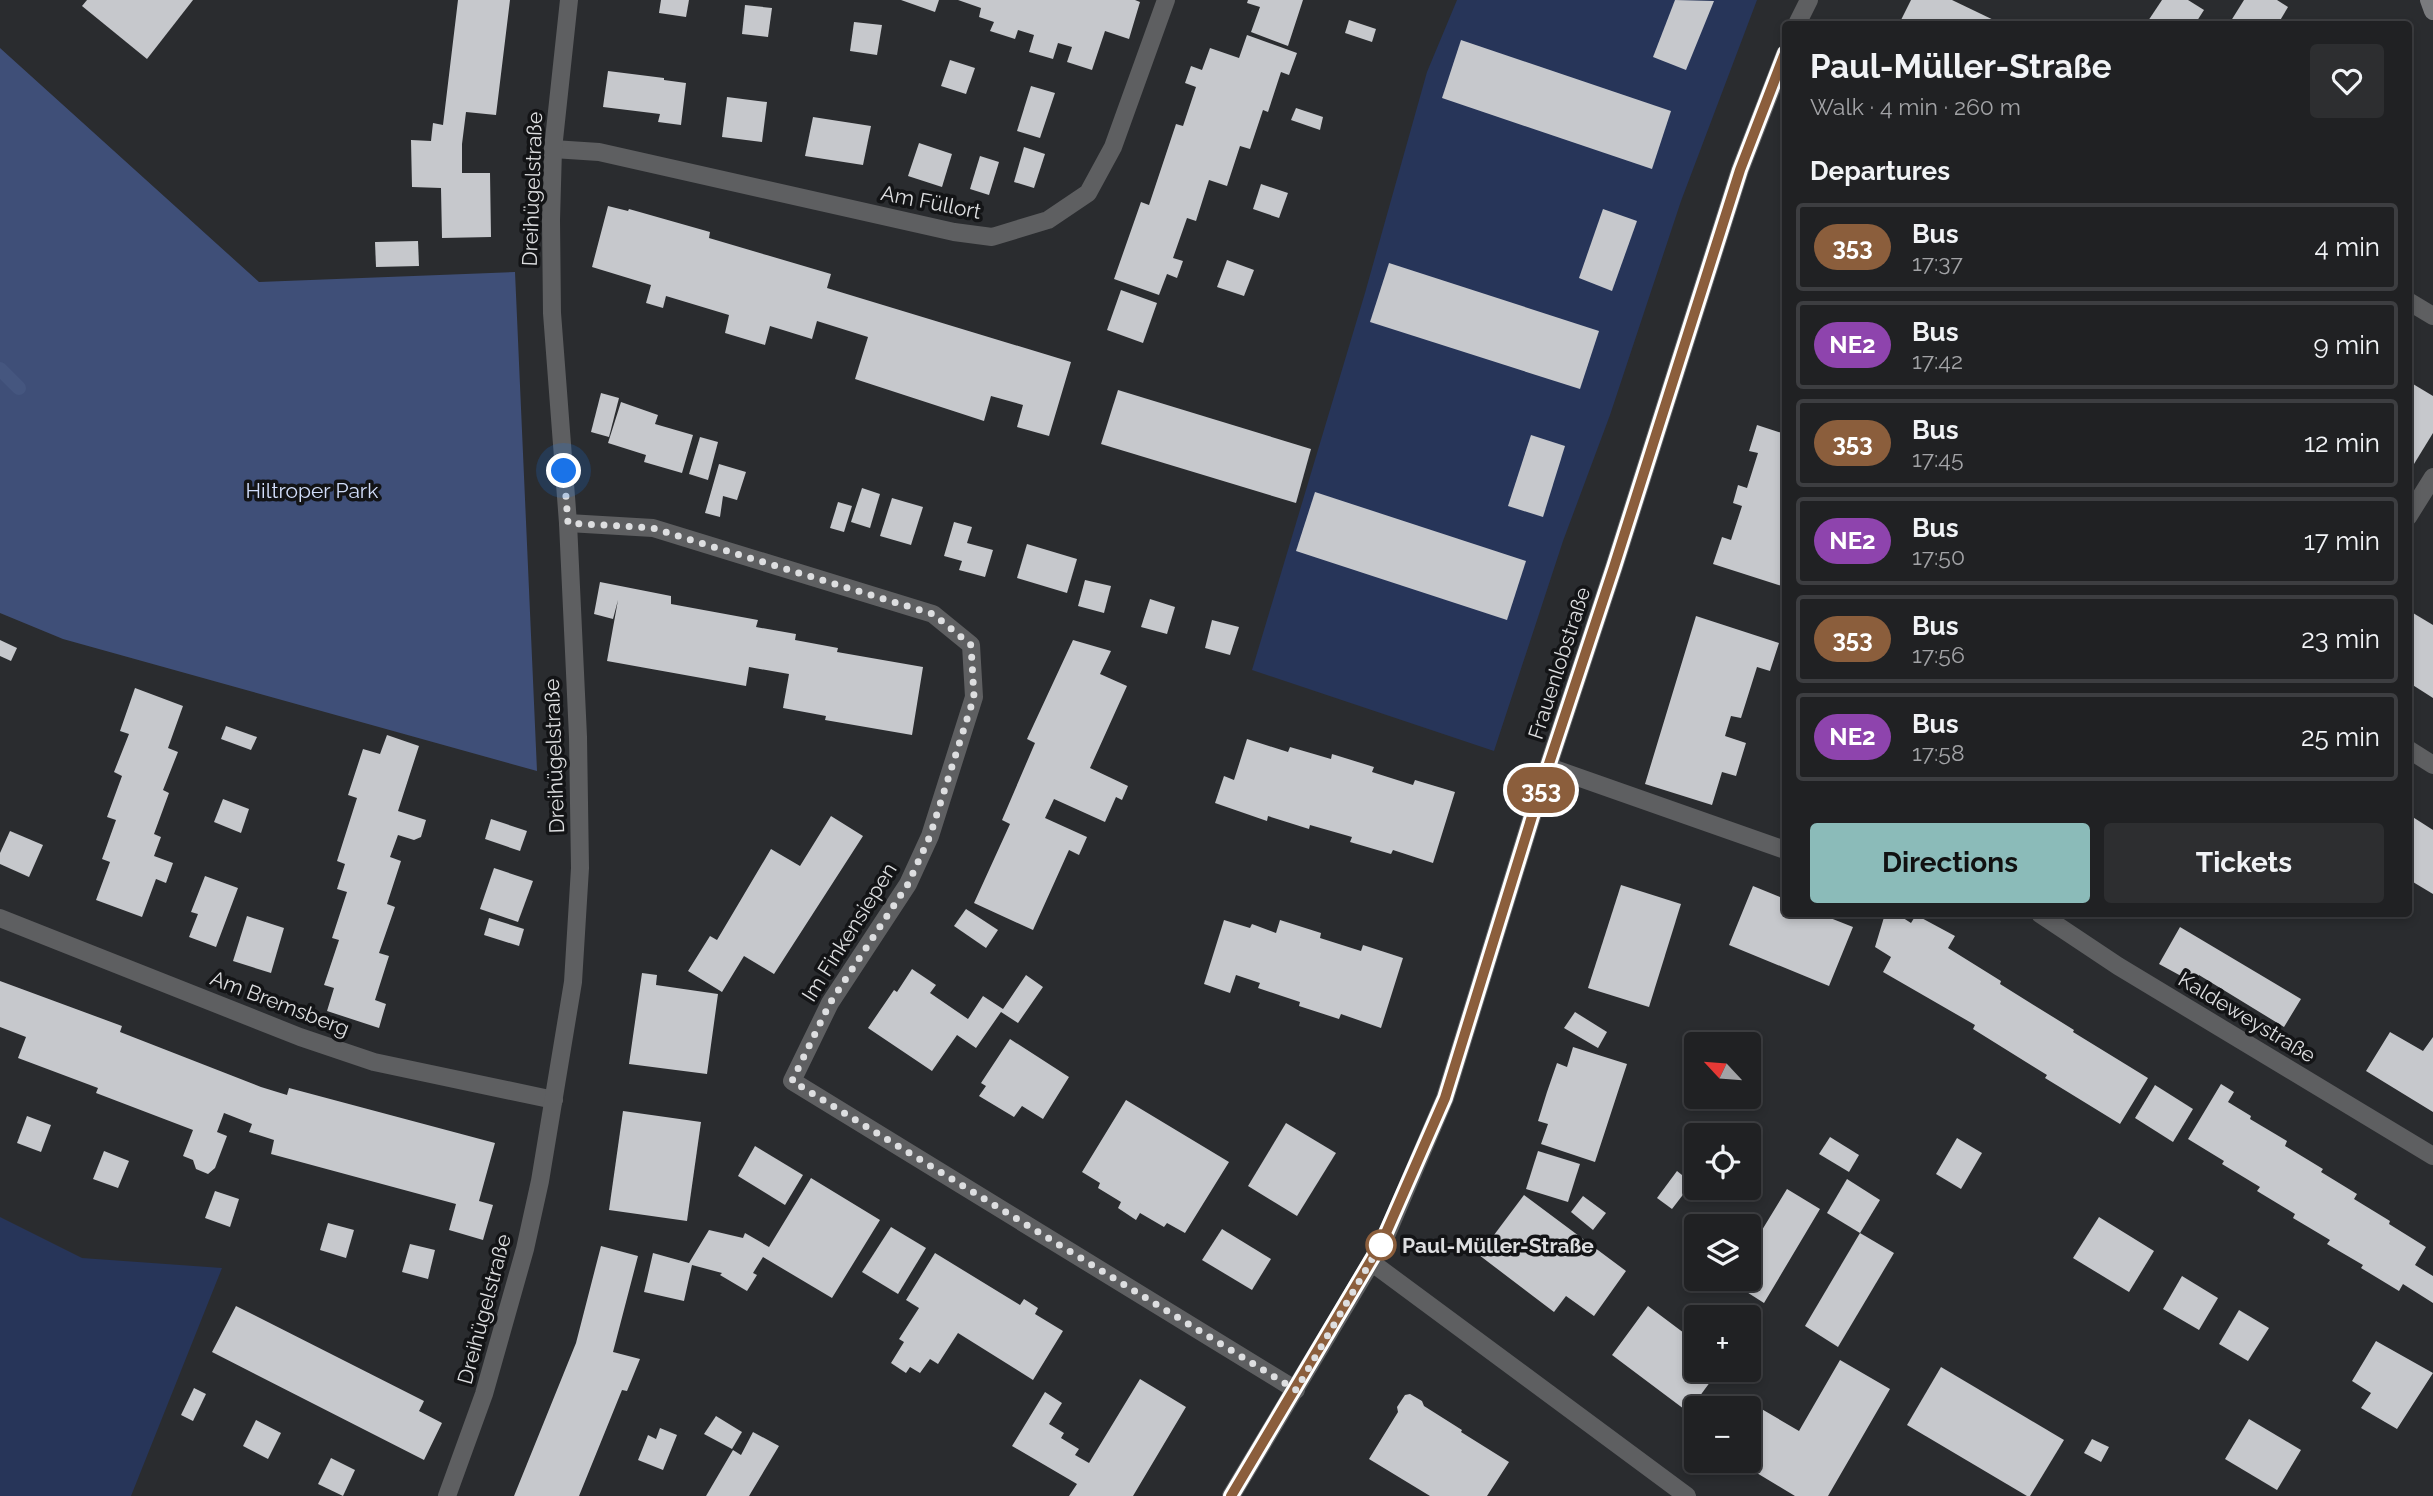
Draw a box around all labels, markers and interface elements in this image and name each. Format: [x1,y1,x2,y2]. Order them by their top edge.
button: heart [2310,44,2384,118]
text: Paul-Müller-Straße [1810,47,2112,86]
text: Walk · 4 min · 260 m [1810,93,2021,120]
street label: Dreihügelstraße [517,111,547,267]
text: Departures [1810,156,1950,186]
street label: Am Füllort [879,180,983,224]
text: Bus [1912,219,1959,249]
text: 353 [1832,232,1873,261]
text: 4 min [2314,232,2380,262]
text: 17:37 [1912,249,1963,276]
text: Bus [1912,317,1959,347]
text: NE2 [1829,330,1876,359]
text: 9 min [2313,330,2380,360]
text: 17:42 [1912,347,1963,374]
text: Bus [1912,415,1959,445]
text: 353 [1832,428,1873,457]
text: 12 min [2304,428,2380,458]
text: 17:45 [1912,445,1963,472]
your location [546,453,581,488]
park label: Hiltroper Park [246,478,378,503]
text: Bus [1912,513,1959,543]
text: NE2 [1829,526,1876,555]
text: 17 min [2304,526,2380,556]
text: 17:50 [1912,543,1965,570]
street label: Frauenlobstraße [1523,584,1595,742]
text: Bus [1912,611,1959,641]
text: 353 [1832,624,1873,653]
text: 23 min [2301,624,2380,654]
text: 17:56 [1912,641,1965,668]
street label: Dreihügelstraße [539,678,569,834]
text: Bus [1912,709,1959,739]
text: NE2 [1829,722,1876,751]
text: 25 min [2301,722,2380,752]
text: 17:58 [1912,739,1965,766]
line badge: 353 [1501,767,1581,813]
text: 353 [1521,775,1561,804]
button: Directions [1810,823,2090,903]
button: Tickets [2104,823,2384,903]
street label: Im Finkensiepen [796,858,902,1006]
street label: Am Bremsberg [207,965,353,1041]
street label: Kaldeweystraße [2174,966,2320,1068]
north arrow [1684,1032,1760,1110]
map controls [1684,1032,1761,1473]
button: locate [1684,1123,1761,1200]
button: layers [1684,1214,1761,1291]
marker: Paul-Müller-Straße [1366,1230,1396,1260]
street label: Dreihügelstraße [452,1231,516,1387]
place label: Paul-Müller-Straße [1402,1233,1594,1258]
button: + [1684,1305,1761,1382]
button: − [1684,1396,1761,1473]

